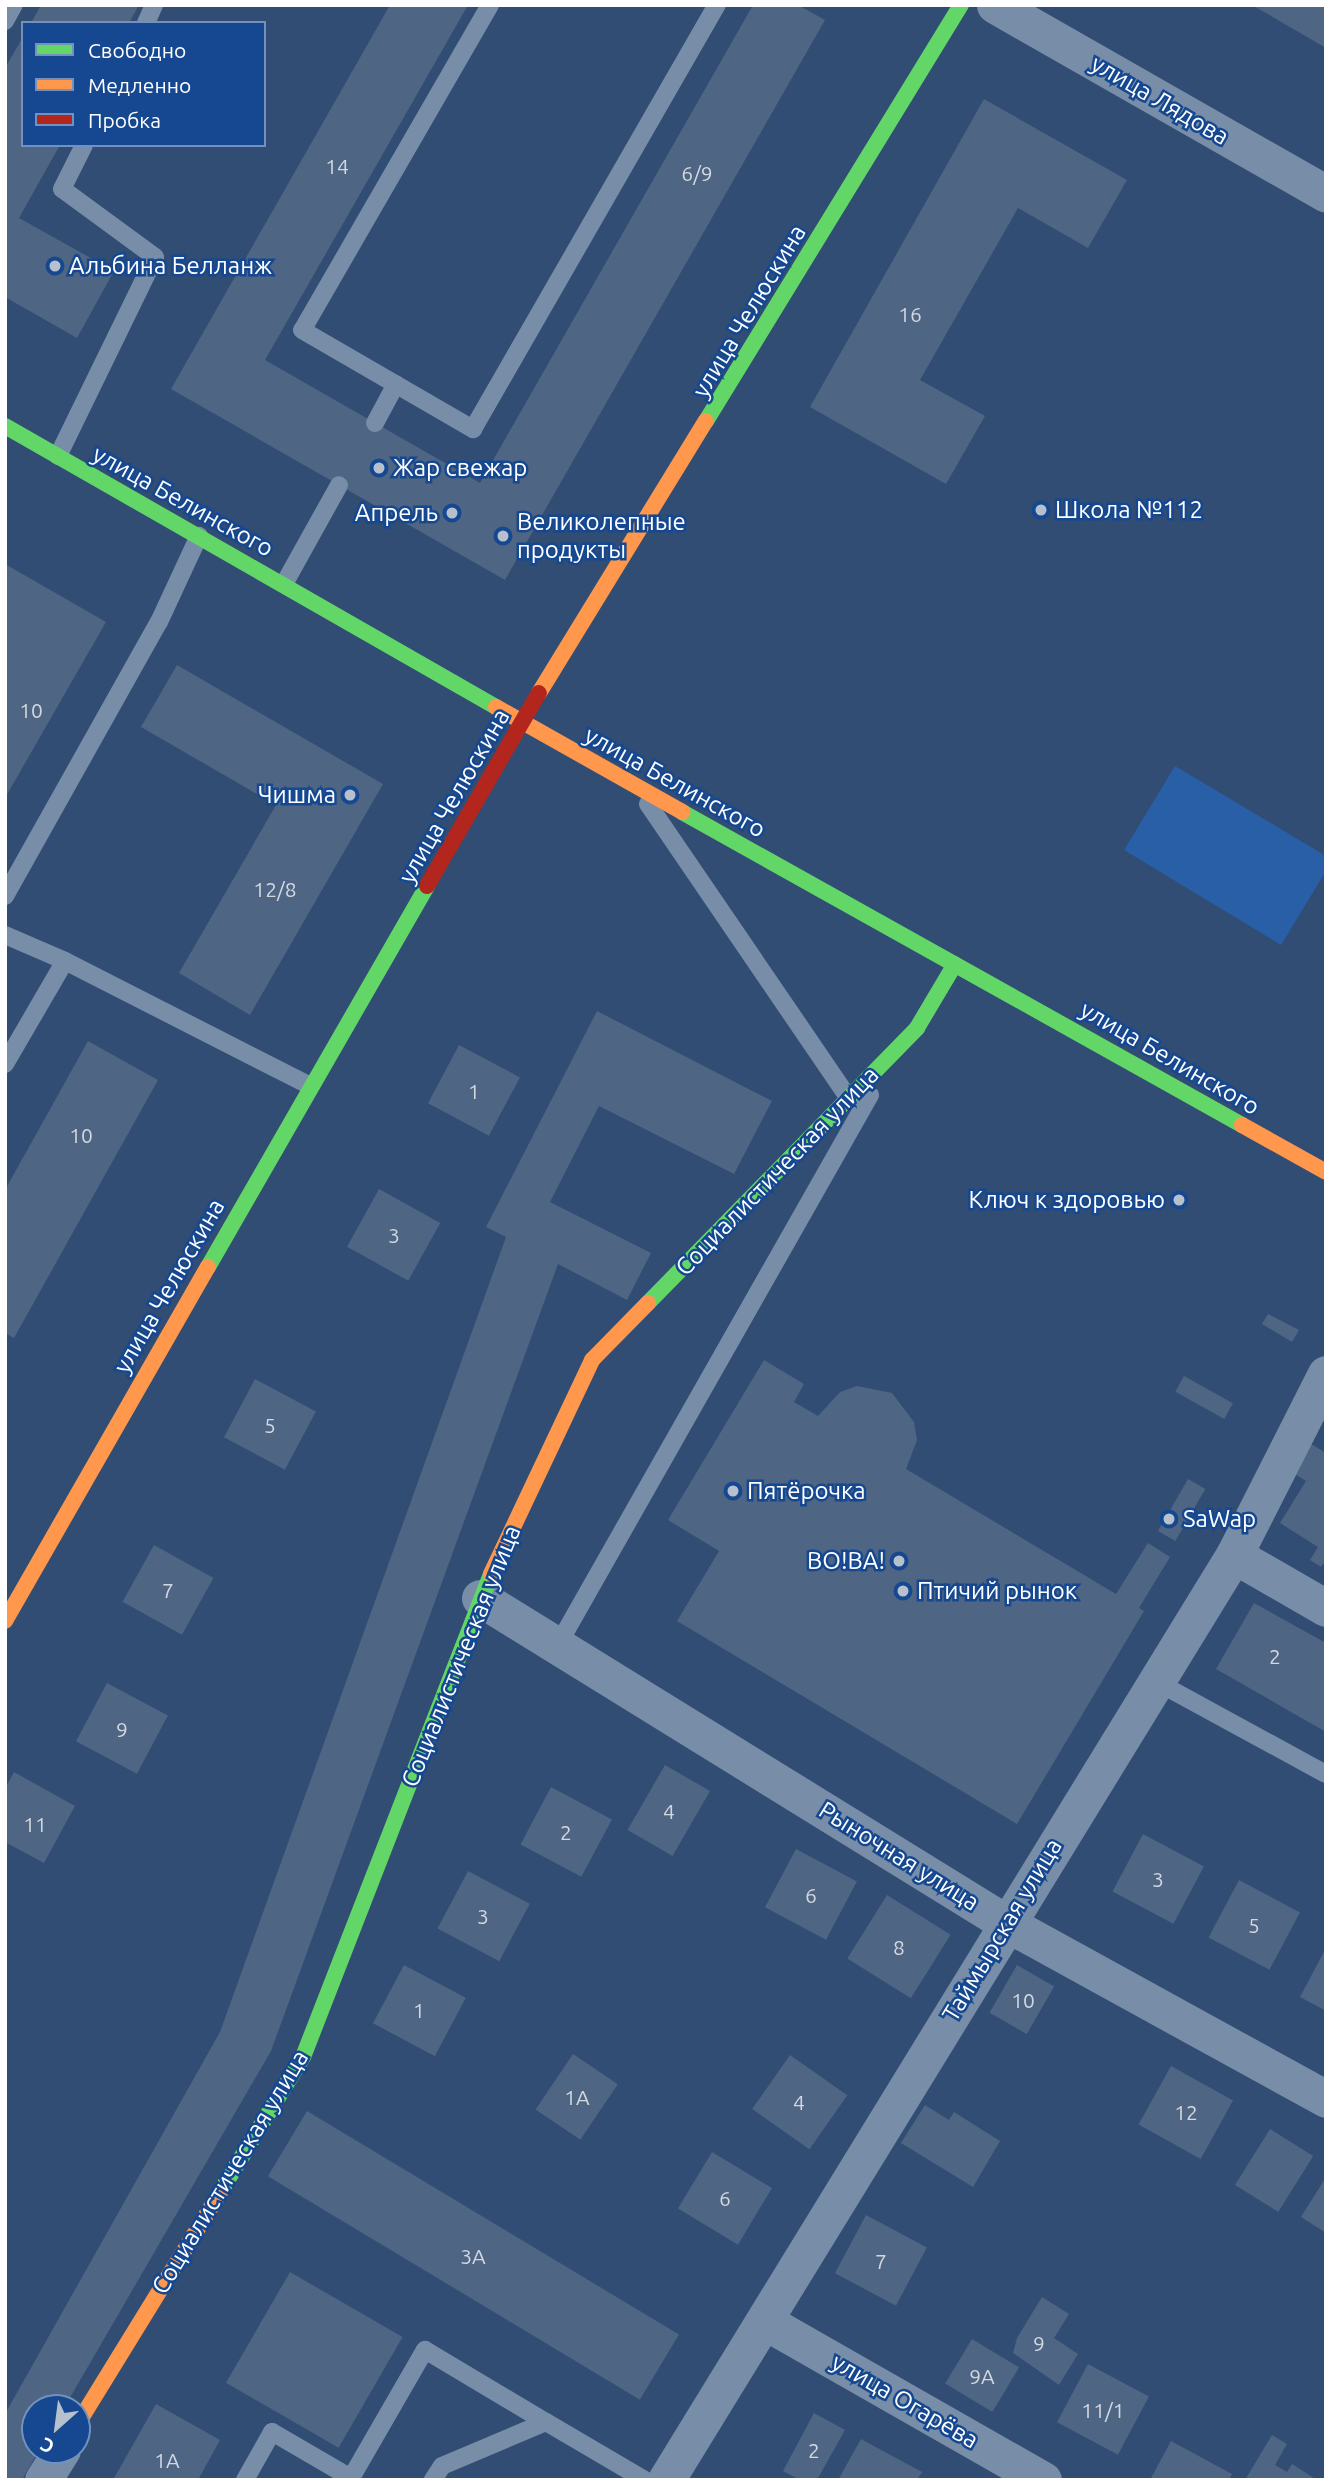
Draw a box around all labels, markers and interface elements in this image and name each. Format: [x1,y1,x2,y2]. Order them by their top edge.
legend [21,21,266,147]
text: Свободно [88,38,186,62]
street label: улица Лядова [1086,49,1234,151]
text: Медленно [88,73,191,97]
text: Пробка [88,108,161,132]
house number: 14 [325,153,349,179]
house number: 6/9 [681,160,713,186]
street label: улица Челюскина [686,219,812,403]
place label: Альбина Белланж [69,252,272,280]
marker: Альбина Белланж [47,258,63,274]
house number: 16 [898,301,922,327]
street label: улица Белинского [88,439,278,563]
place label: Жар свежар [393,454,527,482]
marker: Жар свежар [371,460,387,476]
place label: Школа №112 [1055,496,1203,524]
place label: Апрель [355,499,438,527]
marker: Школа №112 [1033,502,1049,518]
marker: Апрель [444,505,460,521]
place label: Великолепные продукты [517,508,686,564]
marker: Великолепные продукты [495,528,511,544]
house number: 10 [19,697,43,723]
street label: улица Челюскина [392,704,516,888]
street label: улица Белинского [580,720,770,844]
place label: Чишма [258,781,336,809]
marker: Чишма [342,787,358,803]
house number: 12/8 [253,876,297,902]
street label: улица Белинского [1075,995,1265,1121]
street label: Социалистическая улица [670,1060,884,1282]
house number: 1 [468,1078,480,1104]
house number: 10 [69,1122,93,1148]
place label: Ключ к здоровью [968,1186,1165,1214]
marker: Ключ к здоровью [1171,1192,1187,1208]
street label: улица Челюскина [107,1194,231,1378]
house number: 3 [388,1222,400,1248]
house number: 5 [264,1412,276,1438]
place label: Пятёрочка [747,1477,866,1505]
marker: Пятёрочка [725,1483,741,1499]
place label: SaWap [1183,1505,1256,1533]
marker: SaWap [1161,1511,1177,1527]
street label: Социалистическая улица [395,1521,527,1791]
place label: ВО!ВА! [807,1547,885,1575]
marker: ВО!ВА! [891,1553,907,1569]
house number: 7 [162,1577,174,1603]
place label: Птичий рынок [917,1577,1077,1605]
marker: Птичий рынок [895,1583,911,1599]
house number: 2 [1269,1643,1281,1669]
house number: 9 [116,1716,128,1742]
street label: Рыночная улица [814,1795,984,1917]
house number: 4 [663,1798,675,1824]
house number: 11 [23,1811,47,1837]
house number: 2 [560,1819,572,1845]
street label: Таймырская улица [936,1833,1068,2027]
house number: 3 [1152,1866,1164,1892]
house number: 6 [805,1882,817,1908]
house number: 3 [477,1903,489,1929]
house number: 5 [1248,1912,1260,1938]
house number: 8 [893,1934,905,1960]
house number: 10 [1011,1987,1035,2013]
house number: 1 [413,1997,425,2023]
street label: Социалистическая улица [146,2045,314,2299]
house number: 1А [564,2084,590,2110]
house number: 4 [793,2089,805,2115]
house number: 12 [1174,2099,1198,2125]
house number: 6 [719,2185,731,2211]
house number: 3А [460,2243,486,2269]
house number: 7 [875,2248,887,2274]
house number: 9 [1033,2330,1045,2356]
street label: улица Огарёва [826,2347,984,2455]
house number: 9А [969,2363,995,2389]
north arrow [21,2394,91,2464]
house number: 11/1 [1081,2397,1125,2423]
text: С [37,2433,58,2458]
house number: 2 [808,2437,820,2463]
house number: 1А [154,2447,180,2473]

